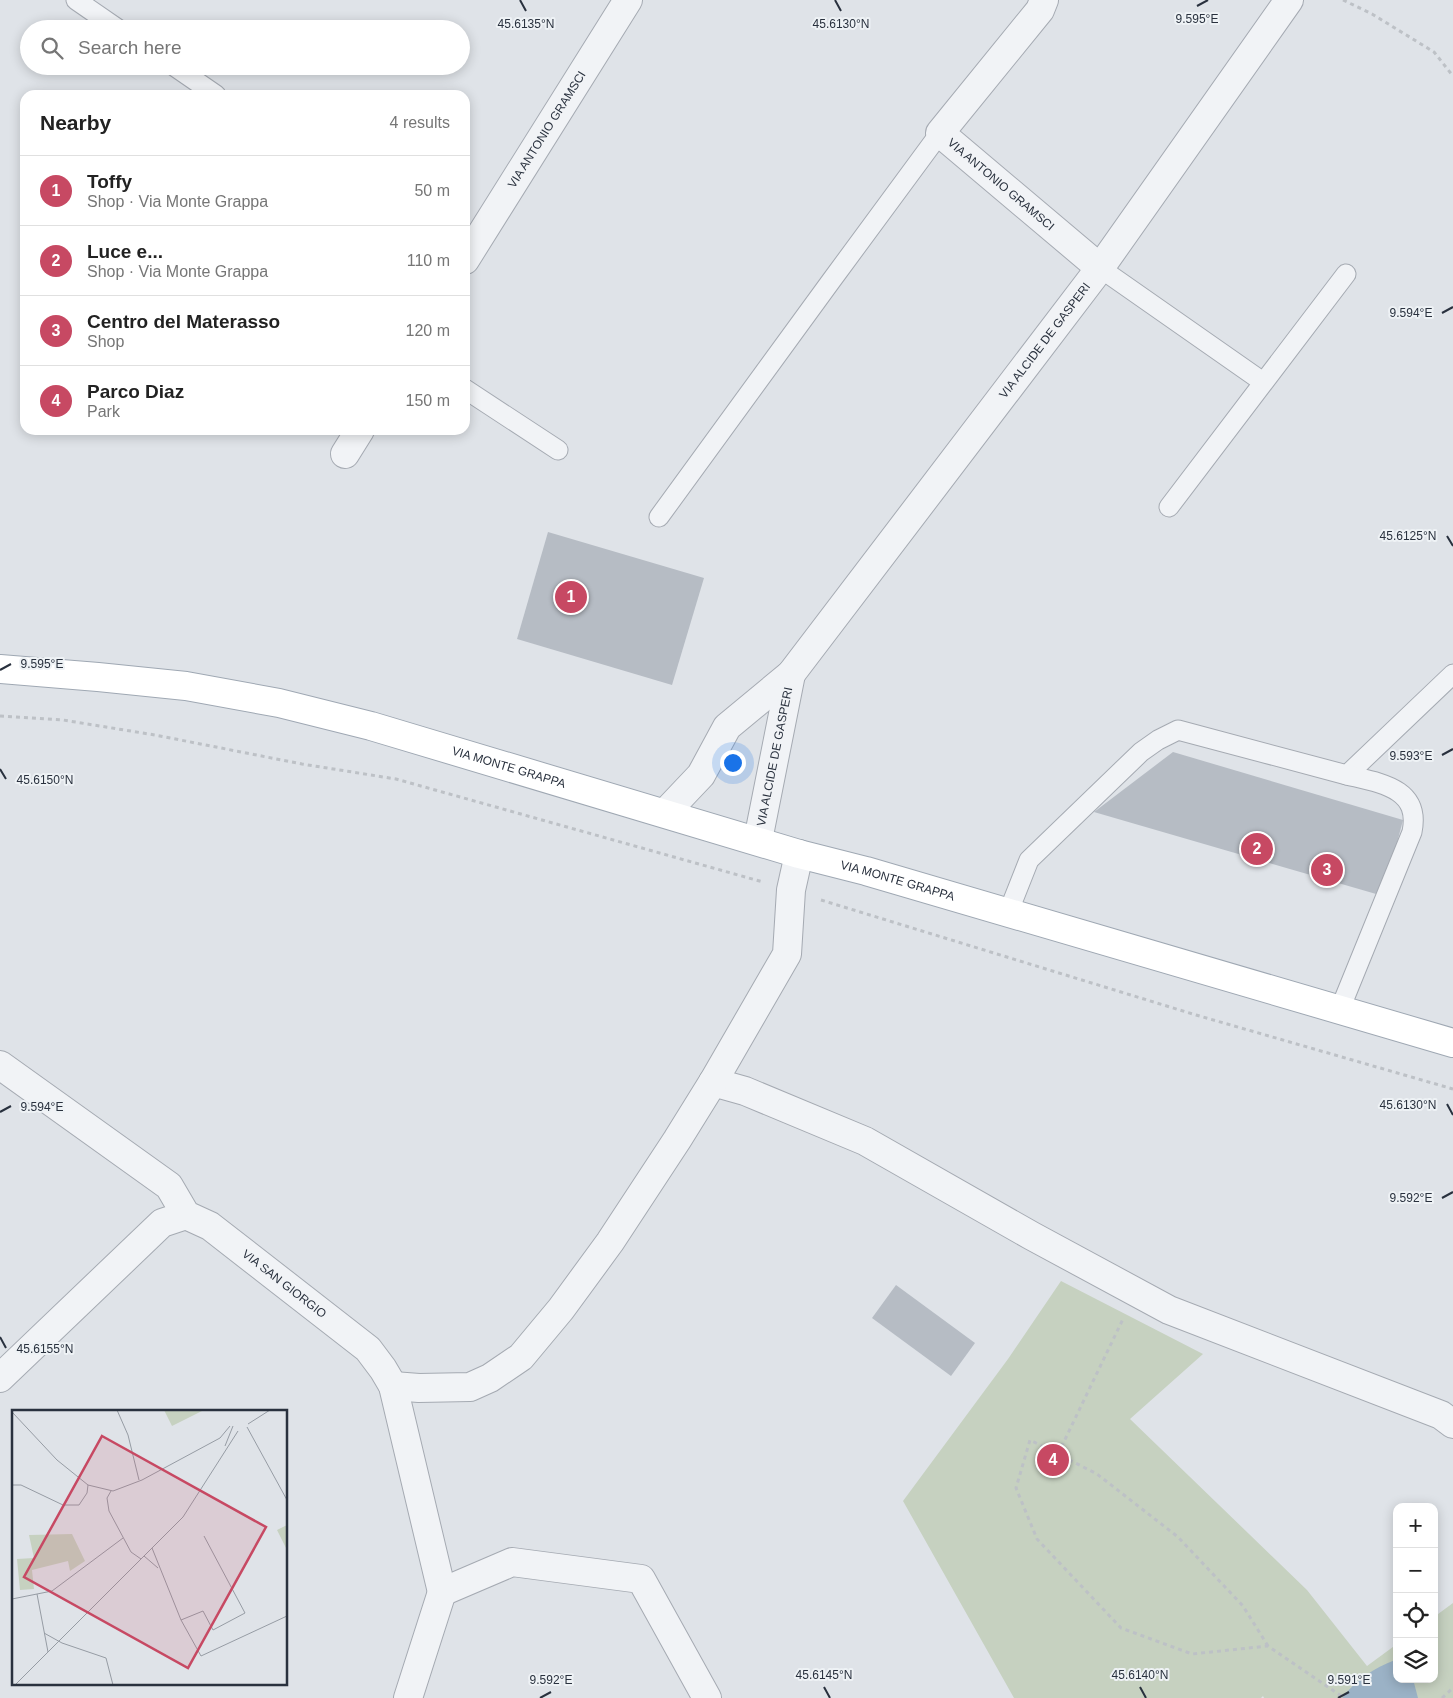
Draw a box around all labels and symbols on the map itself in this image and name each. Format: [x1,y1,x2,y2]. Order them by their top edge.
text: 9.595°E [1176,12,1218,26]
text: 45.6135°N [498,17,554,31]
text: 45.6130°N [813,17,869,31]
street label: VIA ANTONIO GRAMSCI [505,68,589,191]
street label: VIA ANTONIO GRAMSCI [945,135,1057,233]
street label: VIA ALCIDE DE GASPERI [996,280,1093,401]
text: 9.594°E [1390,306,1432,320]
text: 45.6125°N [1380,529,1436,543]
pin: 1 [555,578,587,616]
text: 9.595°E [21,657,63,671]
street label: VIA ALCIDE DE GASPERI [754,686,795,827]
street label: VIA MONTE GRAPPA [450,744,567,791]
text: 9.593°E [1390,749,1432,763]
your location [720,750,746,776]
text: 45.6150°N [17,773,73,787]
pin: 2 [1241,830,1273,868]
pin: 3 [1311,851,1343,889]
street label: VIA MONTE GRAPPA [839,858,956,904]
text: 45.6130°N [1380,1098,1436,1112]
text: 9.594°E [21,1100,63,1114]
text: 9.592°E [1390,1191,1432,1205]
street label: VIA SAN GIORGIO [239,1247,329,1321]
text: 45.6155°N [17,1342,73,1356]
inset map [12,1410,288,1686]
pin: 4 [1037,1441,1069,1479]
text: 45.6145°N [796,1668,852,1682]
text: 45.6140°N [1112,1668,1168,1682]
text: 9.592°E [530,1673,572,1687]
text: 9.591°E [1328,1673,1370,1687]

